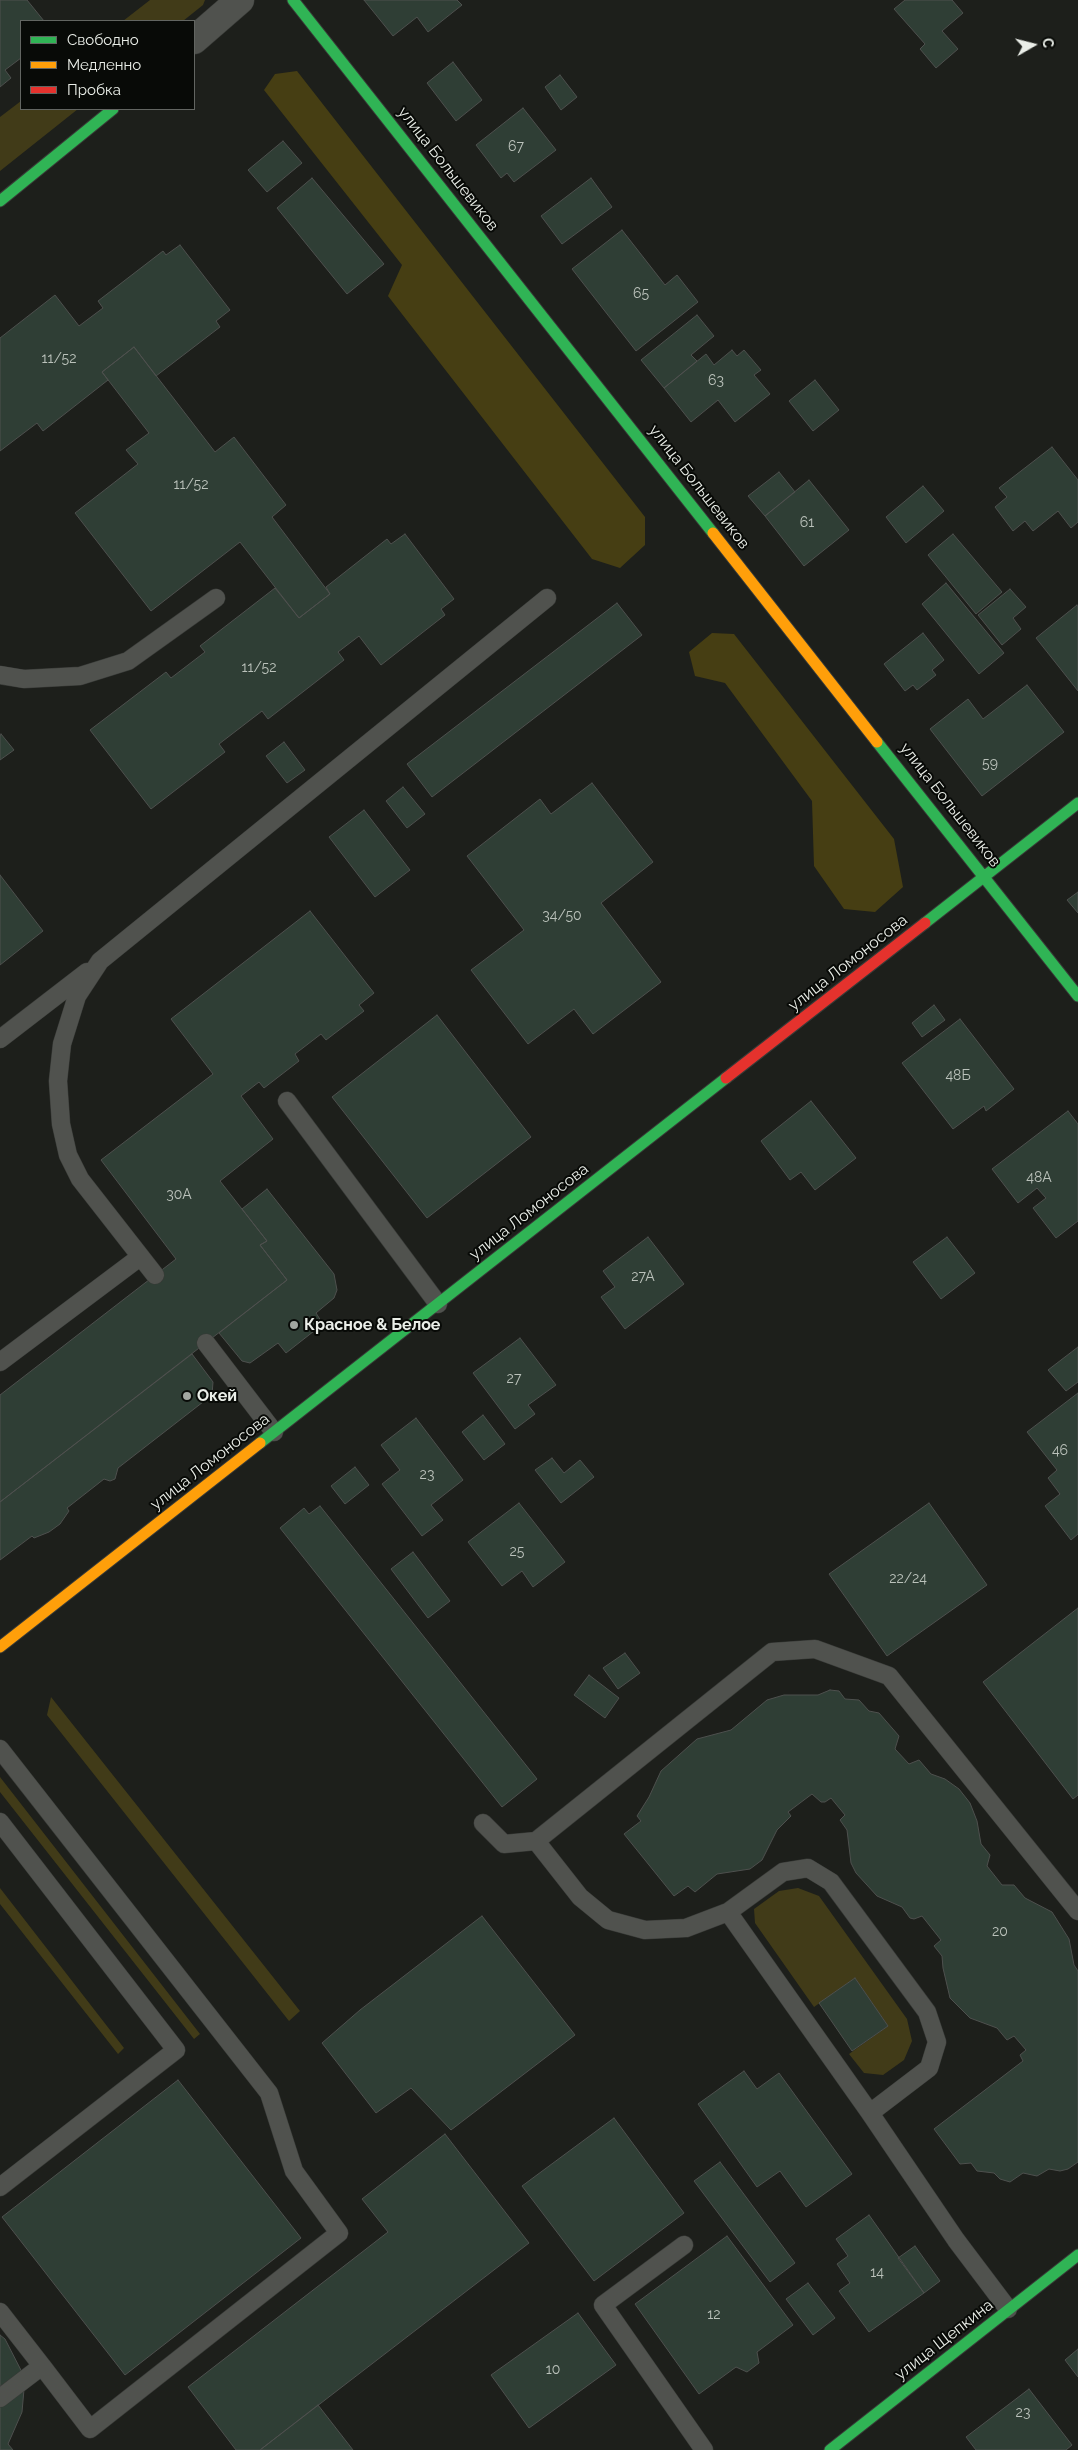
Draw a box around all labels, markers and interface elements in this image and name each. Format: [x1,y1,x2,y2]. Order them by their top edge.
legend [20,20,195,110]
north arrow [1008,20,1058,70]
text: Свободно [67,31,139,49]
text: С [1039,37,1056,49]
text: Медленно [67,56,141,74]
text: Пробка [67,81,121,99]
street label: улица Большевиков [394,103,502,235]
house number: 67 [508,139,524,155]
house number: 65 [633,286,649,302]
house number: 11/52 [42,351,76,367]
house number: 63 [708,373,724,389]
street label: улица Большевиков [645,421,753,553]
house number: 11/52 [174,477,208,493]
house number: 61 [800,515,814,531]
house number: 11/52 [242,660,276,676]
street label: улица Большевиков [896,739,1004,871]
house number: 59 [982,756,998,772]
house number: 34/50 [542,908,582,924]
street label: улица Ломоносова [785,911,911,1015]
house number: 48Б [945,1068,971,1084]
street label: улица Ломоносова [466,1160,592,1264]
house number: 48А [1026,1170,1052,1186]
house number: 30А [166,1187,192,1203]
house number: 27А [631,1269,655,1285]
place label: Красное & Белое [304,1315,440,1335]
marker: Красное & Белое [288,1319,300,1331]
house number: 27 [507,1371,521,1387]
place label: Окей [197,1386,237,1406]
marker: Окей [181,1390,193,1402]
street label: улица Ломоносова [147,1410,273,1514]
house number: 46 [1052,1443,1068,1459]
house number: 23 [420,1467,434,1483]
house number: 25 [510,1544,524,1560]
house number: 22/24 [889,1571,927,1587]
house number: 20 [992,1924,1008,1940]
house number: 14 [870,2265,884,2281]
street label: улица Щепкина [891,2296,997,2384]
house number: 12 [707,2307,721,2323]
house number: 10 [546,2362,560,2378]
house number: 23 [1016,2405,1030,2421]

